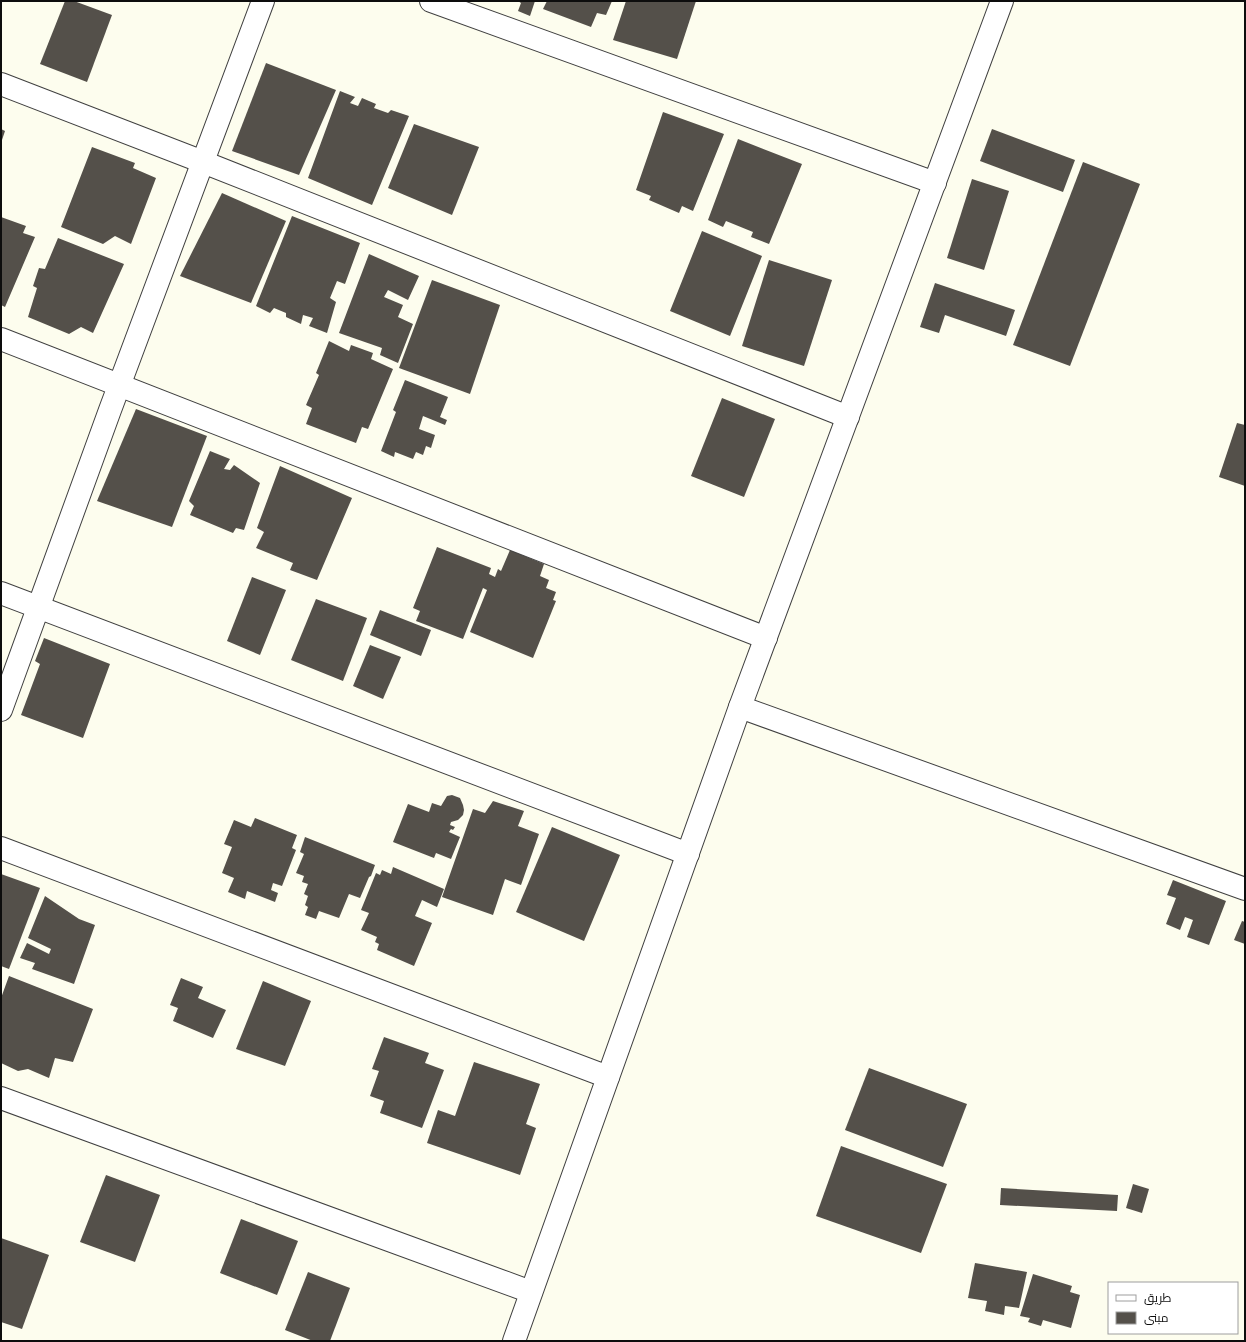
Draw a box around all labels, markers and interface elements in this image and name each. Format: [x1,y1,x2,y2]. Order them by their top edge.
legend [1108,1282,1238,1334]
text: طريق [1144,1289,1172,1308]
text: مبنى [1144,1309,1169,1328]

